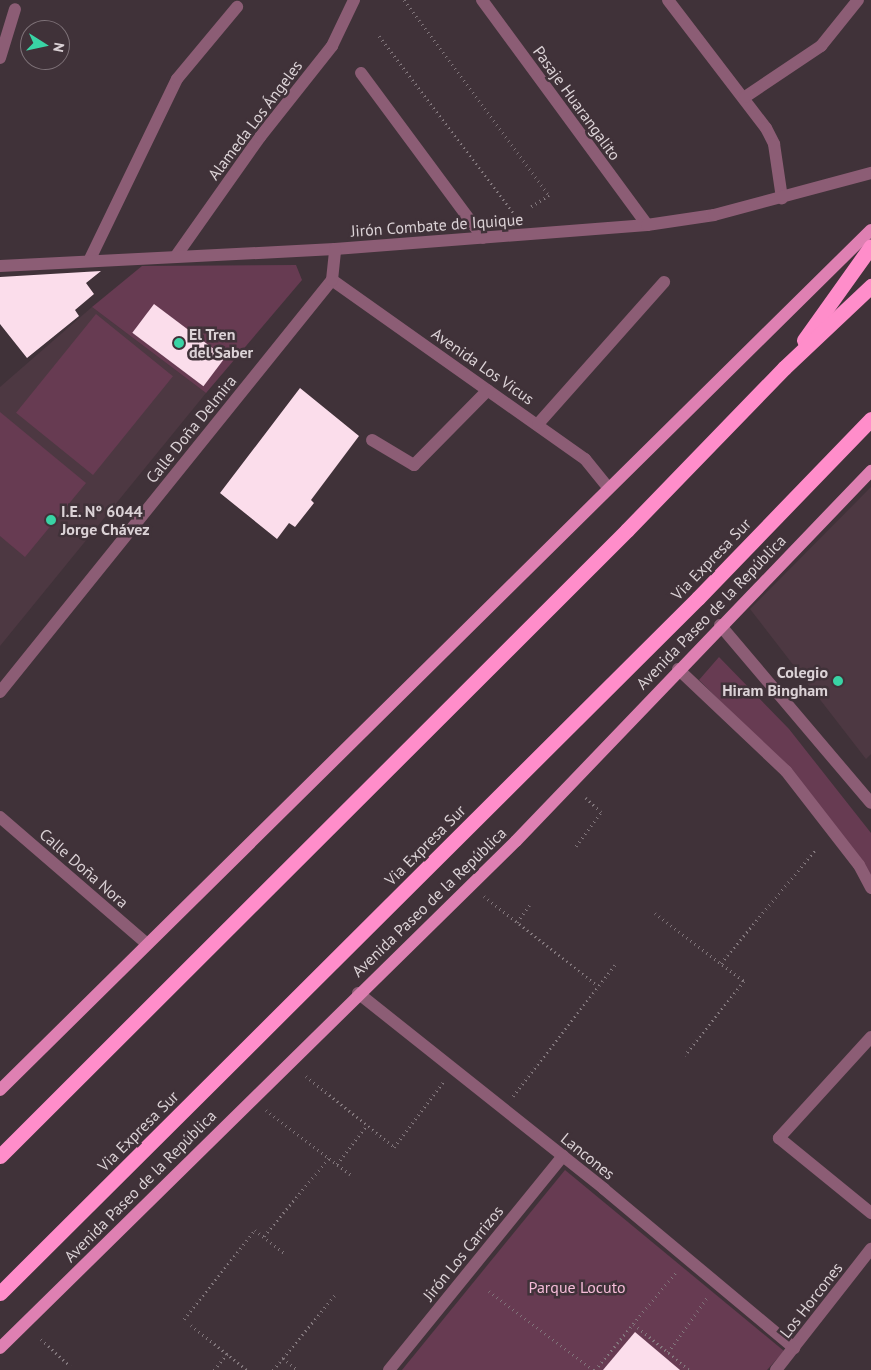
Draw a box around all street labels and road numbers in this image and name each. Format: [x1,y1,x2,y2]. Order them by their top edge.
street label: Pasaje Huarangalito [529,42,625,164]
street label: Alameda Los Ángeles [204,56,306,184]
street label: Jirón Combate de Iquique [350,209,524,241]
street label: Avenida Los Vicus [428,323,538,409]
street label: Calle Doña Delmira [142,371,240,487]
street label: Via Expresa Sur [667,514,755,604]
street label: Avenida Paseo de la República [632,531,790,693]
street label: Via Expresa Sur [381,801,469,889]
street label: Avenida Paseo de la República [348,823,510,981]
street label: Calle Doña Nora [36,824,132,912]
street label: Via Expresa Sur [94,1087,182,1175]
street label: Avenida Paseo de la República [60,1106,220,1266]
street label: Lancones [557,1129,619,1183]
street label: Jirón Los Carrizos [419,1201,507,1305]
street label: Los Horcones [776,1258,846,1342]

